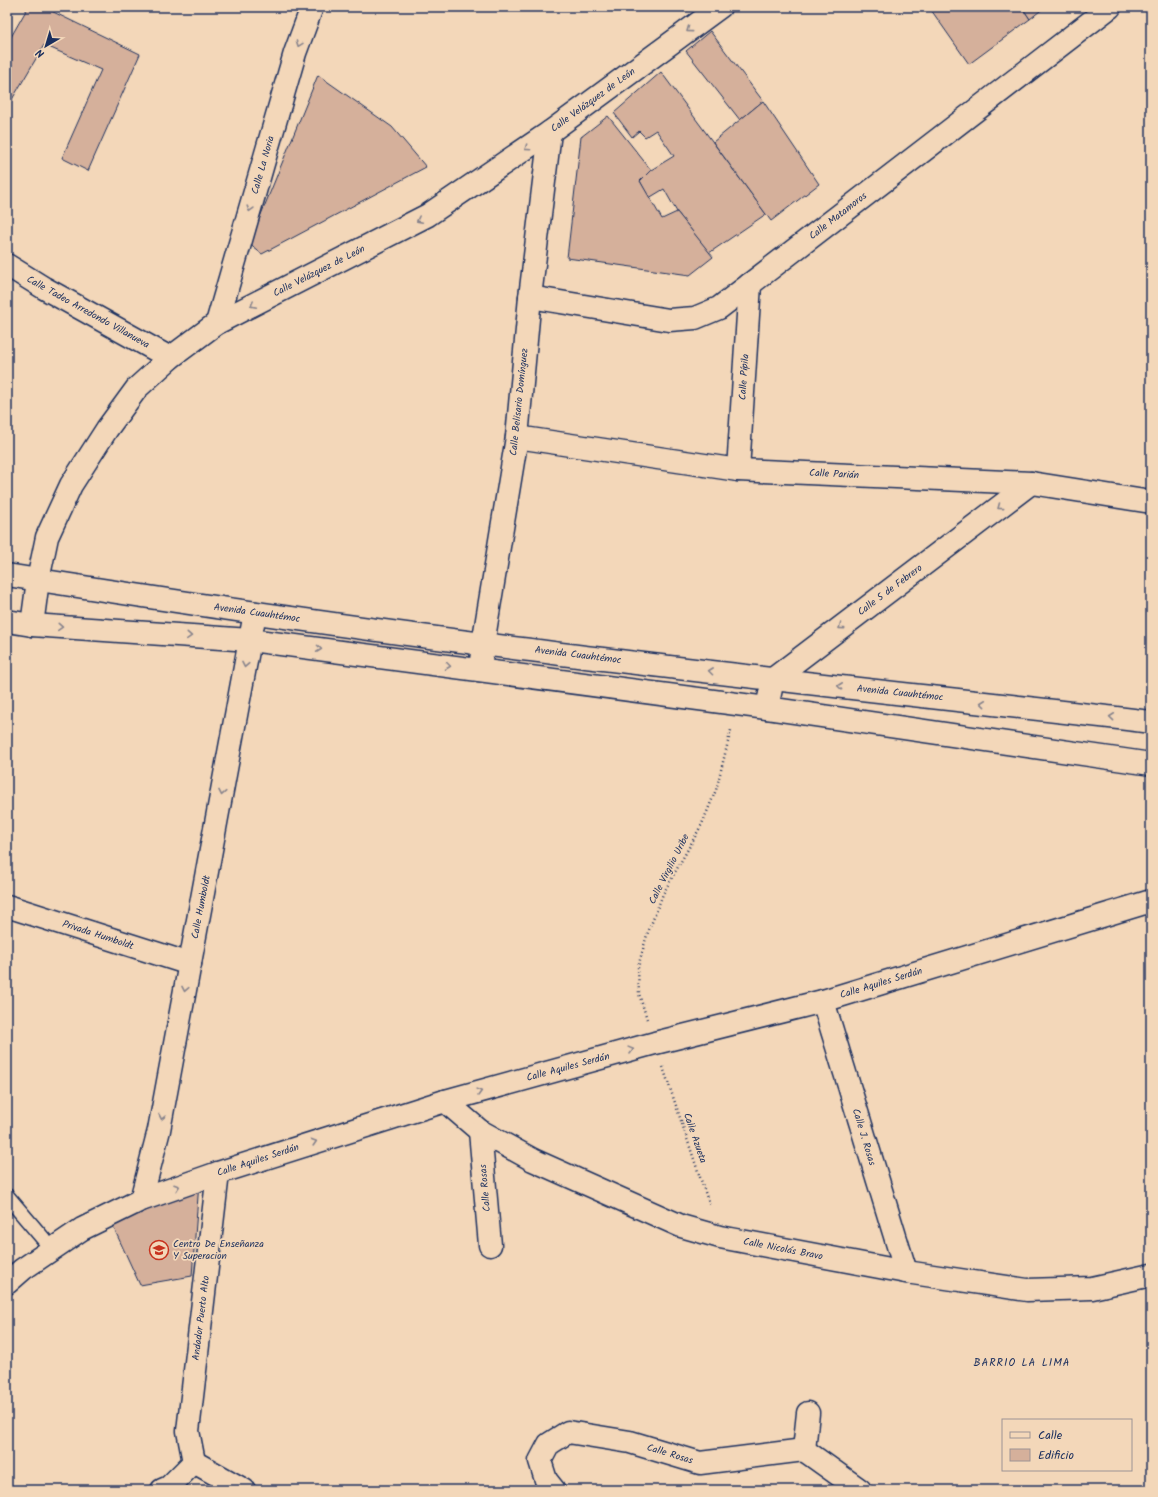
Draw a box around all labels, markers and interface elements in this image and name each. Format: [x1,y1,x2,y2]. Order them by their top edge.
one-way arrow [686,25,693,32]
north arrow [26,26,66,66]
one-way arrow [295,40,303,47]
text: N [32,44,49,62]
street label: Calle Velázquez de León [547,64,639,136]
street label: Calle La Noria [247,134,279,196]
one-way arrow [524,143,531,151]
street label: Calle Matamoros [806,188,871,244]
one-way arrow [246,205,255,212]
one-way arrow [415,215,423,223]
street label: Calle Velázquez de León [270,241,368,301]
street label: Calle Tadeo Arredondo Villanueva [24,271,153,353]
one-way arrow [250,300,258,308]
street label: Calle Belisario Domínguez [505,347,533,457]
street label: Calle Pípila [734,353,754,401]
street label: Calle Parián [809,465,859,483]
one-way arrow [998,502,1005,509]
street label: Calle 5 de Febrero [854,560,926,620]
street label: Avenida Cuauhtémoc [213,599,302,627]
one-way arrow [57,622,63,631]
one-way arrow [838,623,845,630]
one-way arrow [186,632,192,641]
street label: Avenida Cuauhtémoc [534,642,623,668]
one-way arrow [316,644,322,653]
one-way arrow [444,661,451,670]
one-way arrow [242,662,250,668]
one-way arrow [708,667,714,676]
street label: Avenida Cuauhtémoc [856,680,945,706]
one-way arrow [837,682,843,691]
one-way arrow [980,698,986,707]
one-way arrow [1109,713,1115,722]
one-way arrow [218,790,226,796]
street label: Calle Virgilio Uribe [644,831,694,907]
street label: Calle Humboldt [187,874,215,940]
street label: Privada Humboldt [60,916,136,954]
street label: Calle Aquiles Serdán [838,963,924,1003]
one-way arrow [182,986,190,993]
one-way arrow [627,1046,634,1055]
street label: Calle Aquiles Serdán [525,1048,611,1086]
one-way arrow [475,1088,482,1097]
street label: Calle J. Rosas [848,1107,880,1168]
street label: Calle Azueta [679,1111,711,1166]
one-way arrow [158,1114,166,1120]
one-way arrow [311,1138,318,1147]
street label: Calle Aquiles Serdán [215,1139,301,1181]
street label: Calle Rosas [475,1163,495,1212]
one-way arrow [174,1183,181,1191]
street label: Calle Nicolás Bravo [742,1233,825,1265]
place label: Centro De Enseñanza Y Superacion [173,1236,264,1264]
school or university icon: Centro De Enseñanza Y Superacion [148,1239,170,1261]
street label: Andador Puerto Alto [188,1274,214,1361]
district label: BARRIO LA LIMA [974,1354,1071,1372]
legend [1002,1419,1132,1471]
text: Calle [1038,1426,1063,1445]
street label: Calle Rosas [645,1439,696,1469]
text: Edificio [1038,1446,1074,1465]

